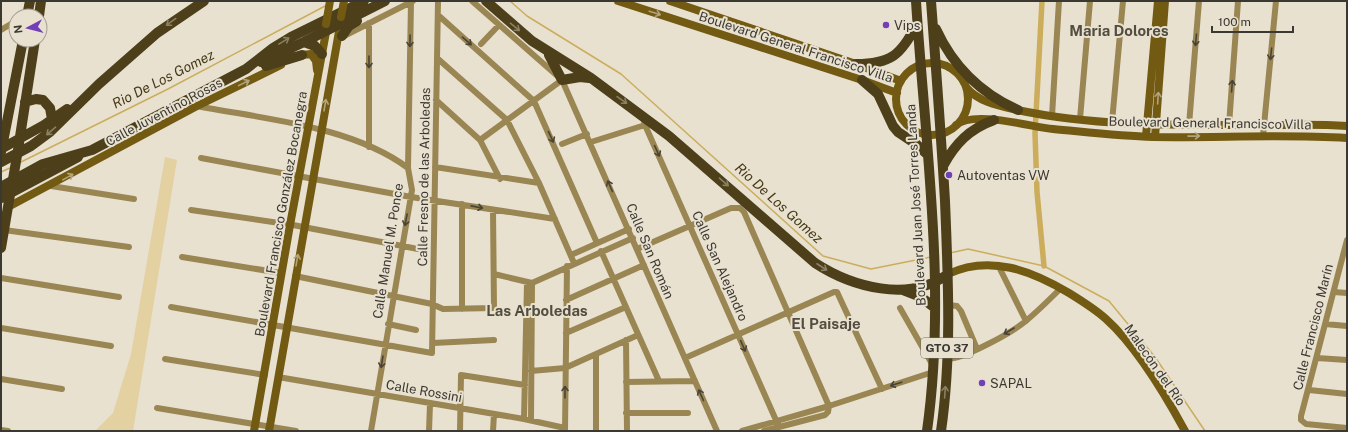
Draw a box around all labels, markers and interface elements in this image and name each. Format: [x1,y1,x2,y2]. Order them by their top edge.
north arrow [8,8,48,48]
scale bar [1212,8,1293,34]
street label: Boulevard General Francisco Villa [697,9,895,85]
one-way arrow [649,10,662,17]
text: 100 m [1218,15,1251,29]
one-way arrow [166,18,177,26]
place label: Vips [894,18,920,33]
marker: Vips [881,20,891,30]
district label: Maria Dolores [1069,22,1169,39]
one-way arrow [509,23,520,32]
text: N [12,24,25,34]
one-way arrow [1192,33,1199,46]
one-way arrow [406,34,414,47]
one-way arrow [278,36,290,44]
one-way arrow [462,36,473,45]
water label: Rio De Los Gomez [109,46,217,112]
one-way arrow [1267,47,1274,60]
one-way arrow [365,55,373,68]
street label: Calle Juventino Rosas [103,75,225,149]
one-way arrow [238,79,250,86]
one-way arrow [1228,80,1235,93]
street label: Calle Fresno de las Arboledas [415,87,433,267]
street label: Boulevard Francisco González Bocanegra [252,90,310,338]
one-way arrow [1155,92,1162,105]
one-way arrow [616,96,627,104]
one-way arrow [321,99,329,112]
street label: Boulevard Juan José Torres Landa [903,104,929,306]
street label: Boulevard General Francisco Villa [1108,114,1312,132]
one-way arrow [46,126,56,136]
one-way arrow [548,131,555,143]
one-way arrow [1187,132,1200,140]
one-way arrow [653,144,661,156]
water label: Rio De Los Gomez [732,160,826,247]
place label: Autoventas VW [957,168,1050,183]
marker: Autoventas VW [944,170,954,180]
one-way arrow [62,172,74,180]
one-way arrow [718,177,729,186]
one-way arrow [606,181,613,193]
street label: Calle Manuel M. Ponce [370,182,406,320]
street label: Calle San Román [623,201,677,301]
one-way arrow [470,203,483,211]
street label: Calle San Alejandro [689,209,751,323]
one-way arrow [402,213,410,226]
one-way arrow [293,254,301,267]
street label: Calle Francisco Marín [1290,262,1336,392]
one-way arrow [816,263,828,271]
district label: Las Arboledas [486,302,588,319]
district label: El Paisaje [791,315,861,332]
street label: Malecón del Río [1121,321,1189,409]
one-way arrow [1004,327,1016,335]
road number: GTO 37 [921,338,973,358]
one-way arrow [740,340,748,352]
one-way arrow [378,355,386,368]
place label: SAPAL [990,376,1032,391]
street label: Calle Rossini [385,377,463,405]
marker: SAPAL [977,378,987,388]
one-way arrow [890,381,903,388]
one-way arrow [561,386,569,399]
one-way arrow [942,386,949,399]
one-way arrow [697,390,704,402]

